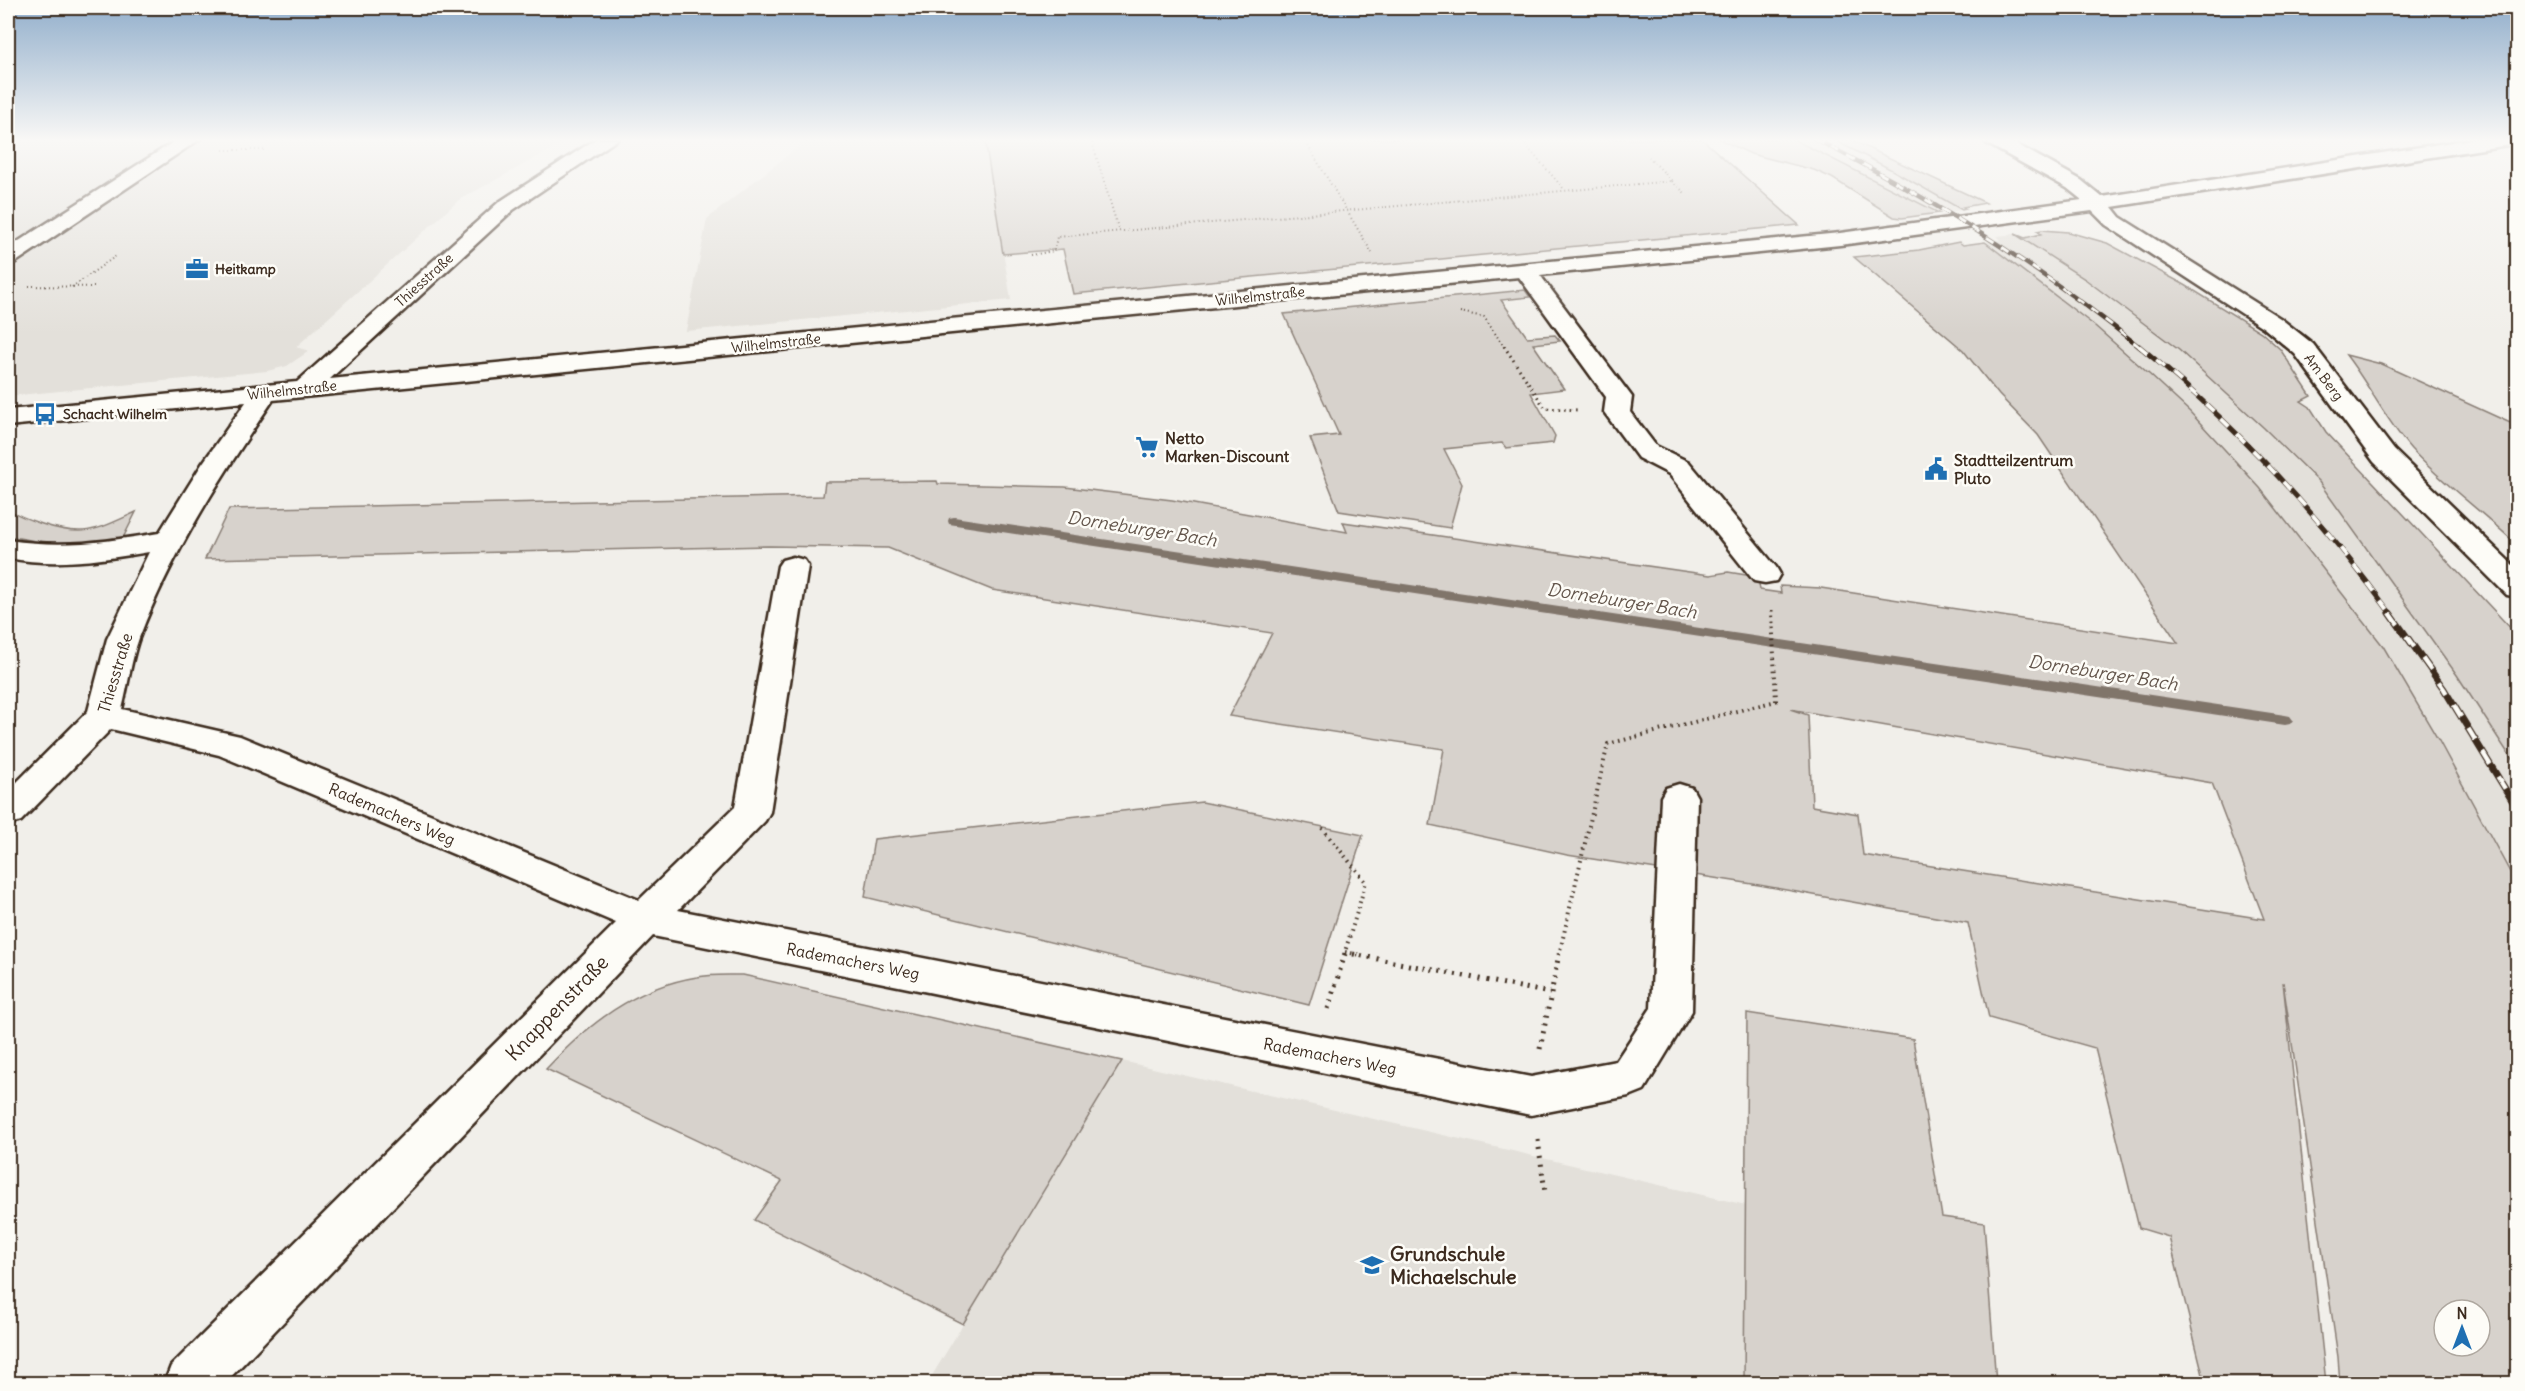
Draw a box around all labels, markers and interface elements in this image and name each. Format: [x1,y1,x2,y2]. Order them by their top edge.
street label: Thiesstraße [391,249,457,311]
office icon: Heitkamp [184,256,210,282]
place label: Heitkamp [215,260,276,278]
street label: Wilhelmstraße [1214,282,1306,310]
street label: Wilhelmstraße [730,329,822,357]
street label: Am Berg [2300,350,2348,404]
street label: Wilhelmstraße [246,376,338,404]
bus stop icon: Schacht Wilhelm [32,401,58,427]
place label: Schacht Wilhelm [63,405,168,423]
place label: Netto Marken-Discount [1165,428,1290,466]
supermarket icon: Netto Marken-Discount [1134,434,1160,460]
place label: Stadtteilzentrum Pluto [1954,450,2073,488]
public building icon: Stadtteilzentrum Pluto [1923,456,1949,482]
water label: Dorneburger Bach [1066,505,1219,552]
water label: Dorneburger Bach [1546,577,1699,624]
street label: Thiesstraße [93,631,137,715]
water label: Dorneburger Bach [2027,649,2180,696]
street label: Rademachers Weg [326,778,458,850]
street label: Rademachers Weg [785,938,921,984]
street label: Knappenstraße [500,950,613,1066]
street label: Rademachers Weg [1262,1033,1398,1079]
place label: Grundschule Michaelschule [1390,1241,1517,1289]
school or university icon: Grundschule Michaelschule [1359,1252,1385,1278]
north arrow [2432,1298,2492,1358]
text: N [2456,1303,2468,1323]

